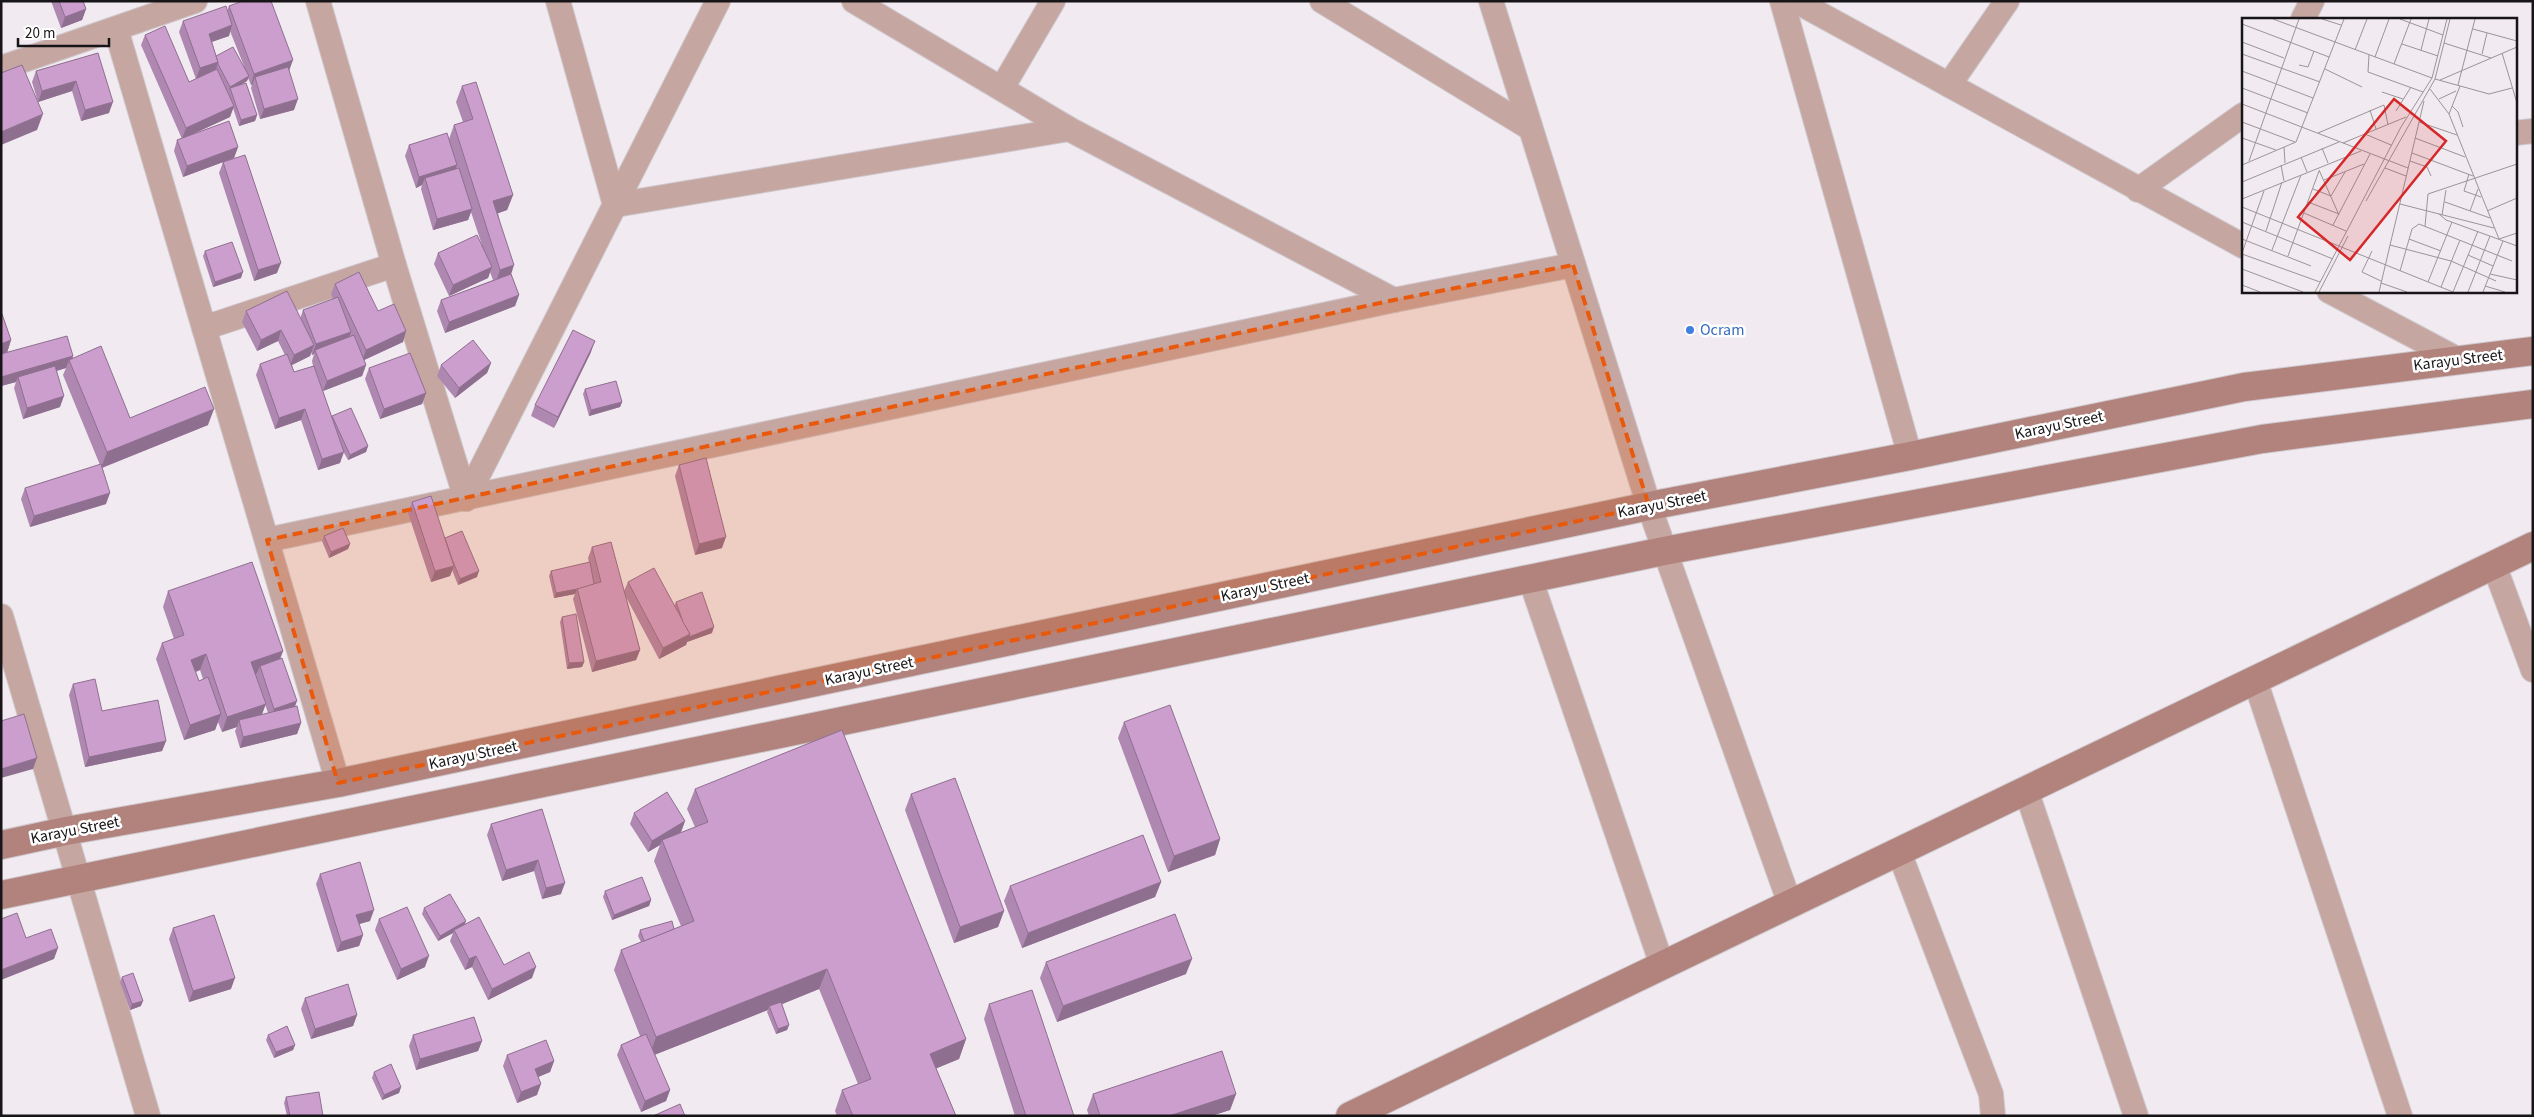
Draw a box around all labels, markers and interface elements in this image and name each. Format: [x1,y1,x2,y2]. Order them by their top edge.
scale bar [18,15,109,47]
inset map [2242,18,2516,292]
text: 20 m [25,23,55,44]
place label: Ocram [1700,319,1744,341]
marker: Ocram [1684,324,1696,336]
street label: Karayu Street [2412,344,2505,376]
street label: Karayu Street [2013,405,2106,445]
street label: Karayu Street [1616,485,1709,523]
street label: Karayu Street [1219,567,1312,607]
street label: Karayu Street [823,651,916,691]
street label: Karayu Street [427,735,520,775]
street label: Karayu Street [29,811,122,849]

